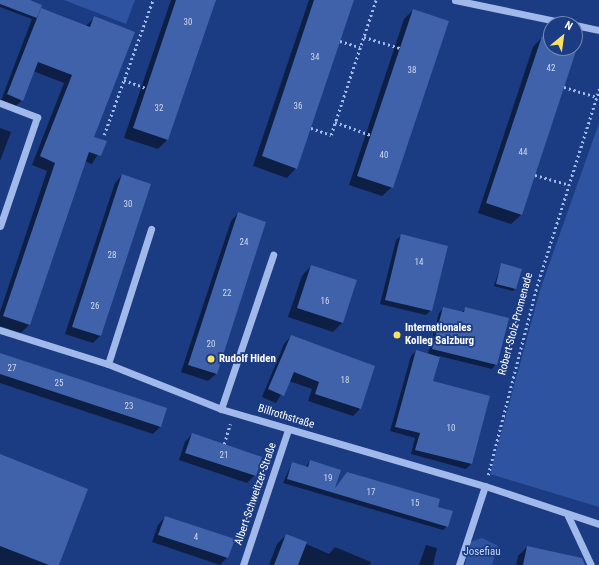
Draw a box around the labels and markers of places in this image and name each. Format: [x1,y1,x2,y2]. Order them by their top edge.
place label: Internationales Kolleg Salzburg [405,322,474,348]
marker: Internationales Kolleg Salzburg [392,330,402,340]
place label: Rudolf Hiden [219,352,276,366]
marker: Rudolf Hiden [206,354,216,364]

